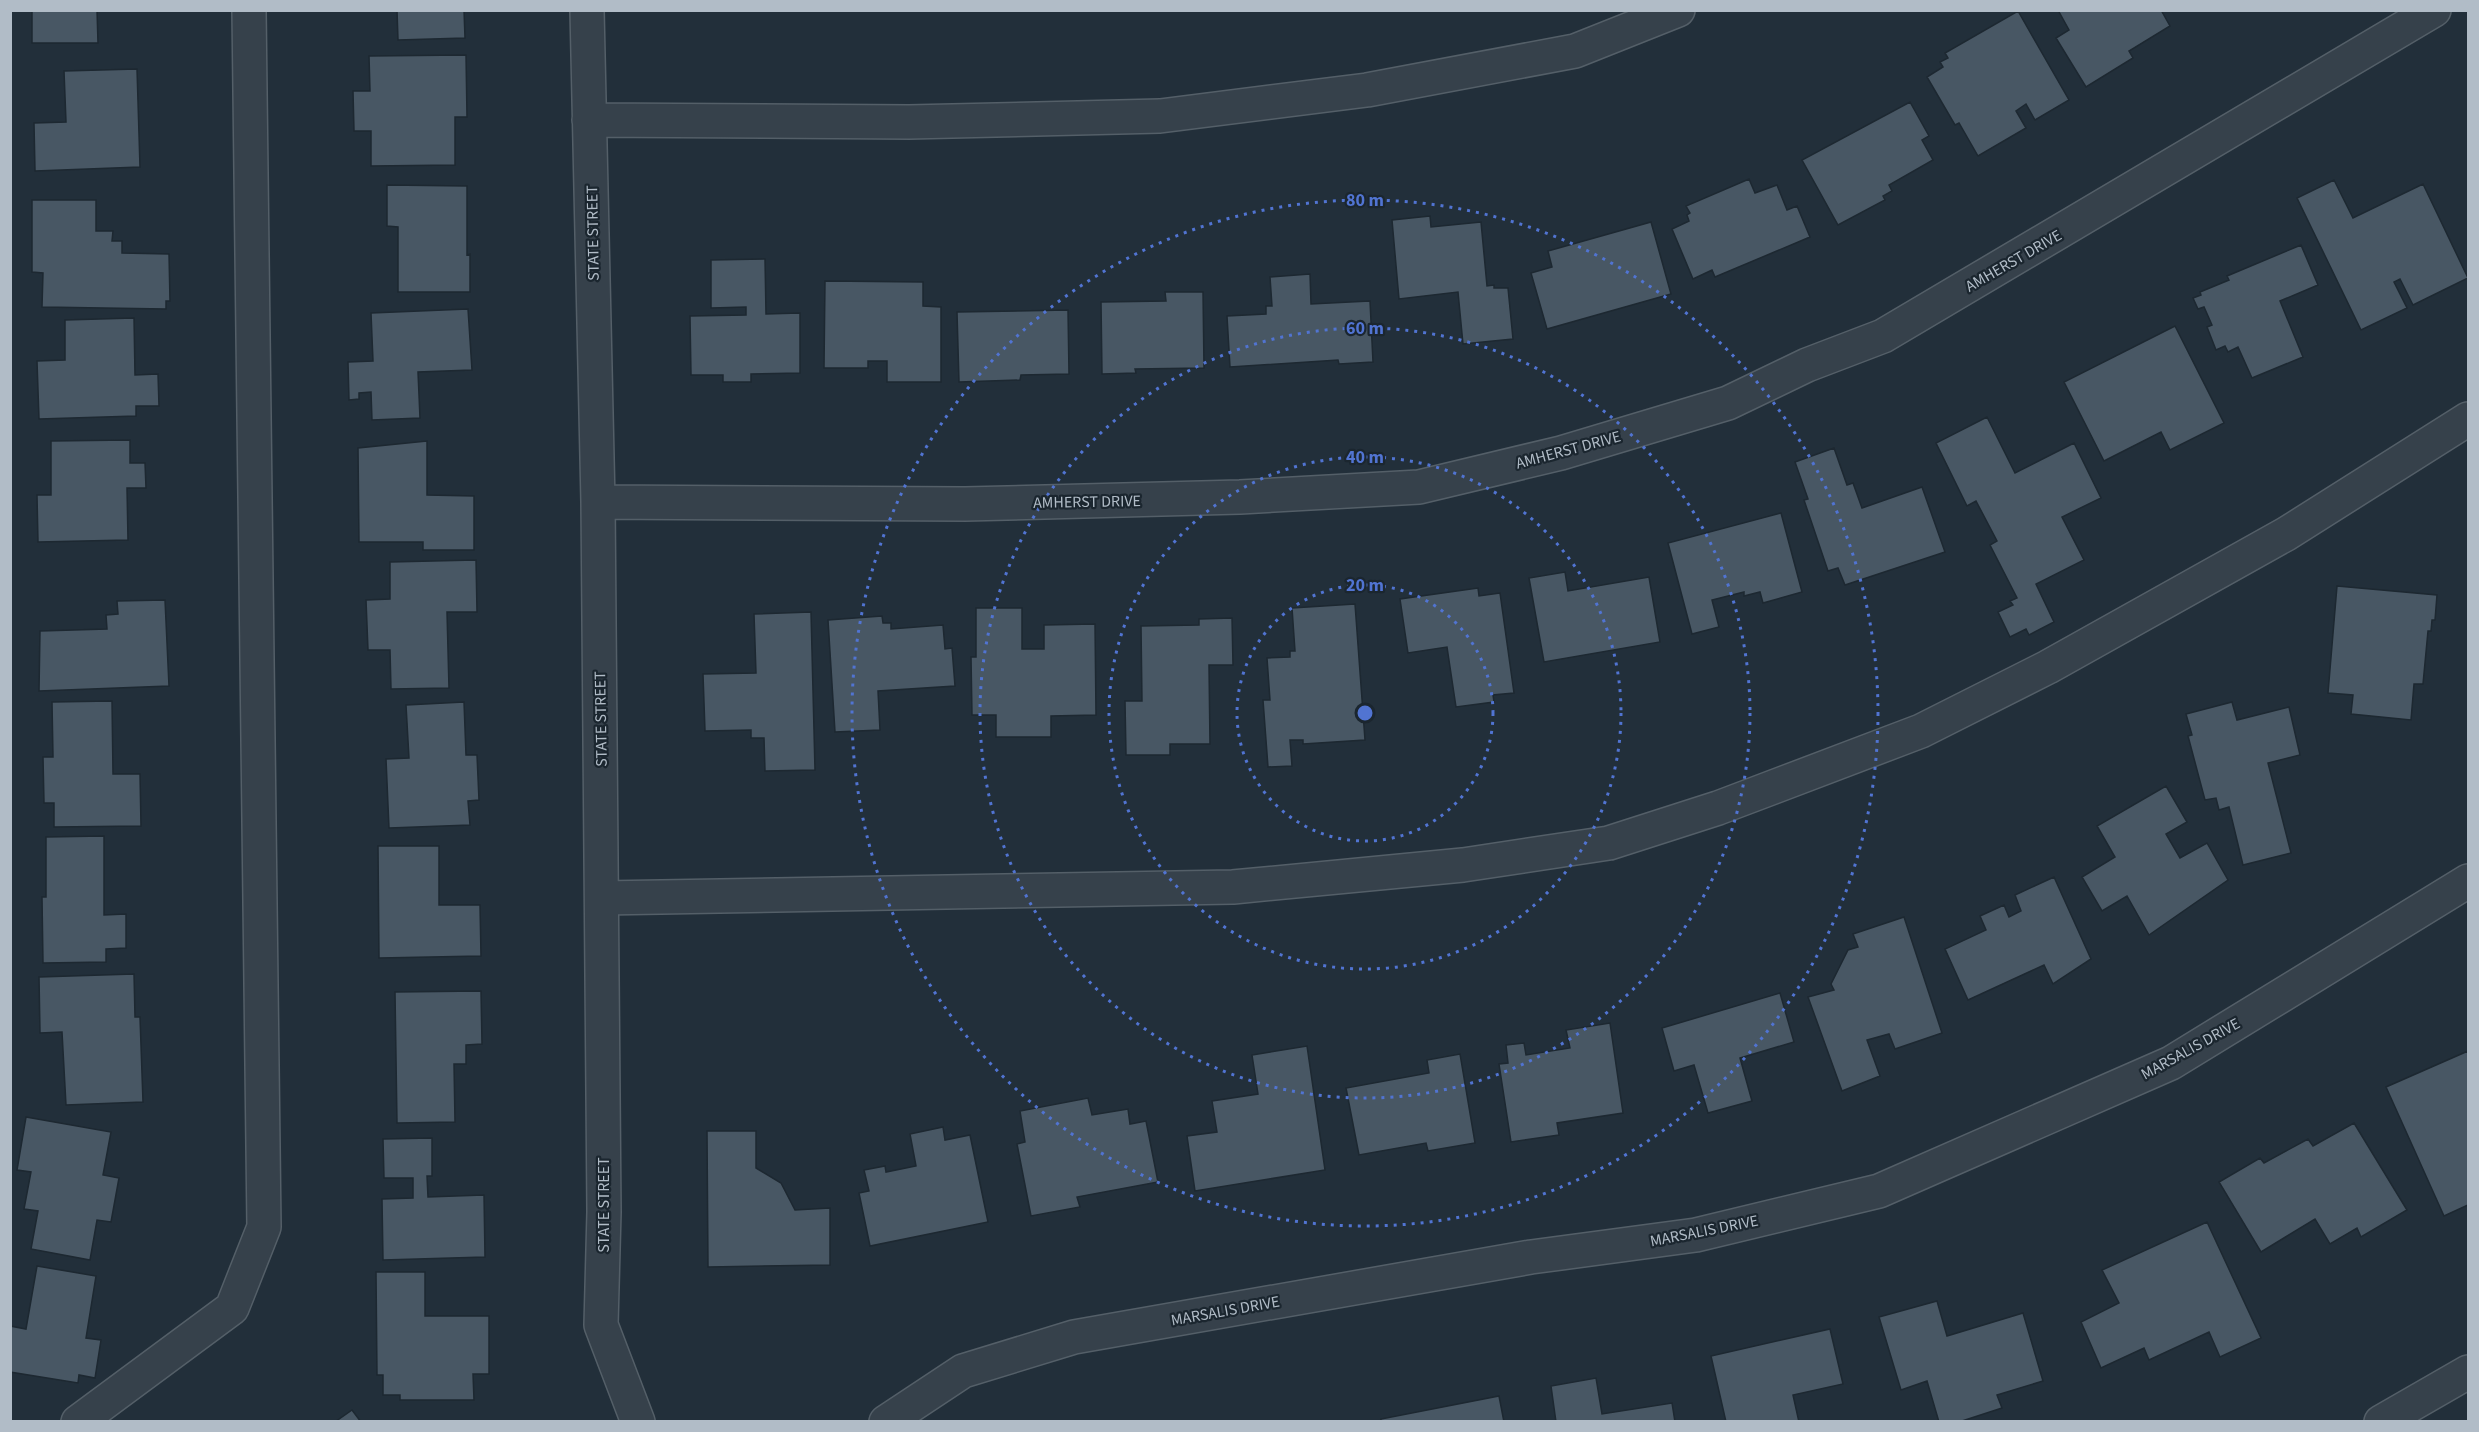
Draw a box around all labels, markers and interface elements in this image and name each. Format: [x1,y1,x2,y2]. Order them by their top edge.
street label: STATE STREET [581,185,605,281]
text: 80 m [1346,188,1384,213]
street label: AMHERST DRIVE [1961,224,2066,297]
text: 60 m [1346,316,1384,341]
street label: AMHERST DRIVE [1513,425,1623,475]
text: 40 m [1346,445,1384,470]
street label: AMHERST DRIVE [1033,490,1141,514]
text: 20 m [1346,573,1384,598]
street label: STATE STREET [589,671,613,767]
centre of rings [1355,703,1375,723]
street label: MARSALIS DRIVE [2137,1013,2244,1085]
street label: STATE STREET [593,1157,615,1253]
street label: MARSALIS DRIVE [1648,1210,1760,1252]
street label: MARSALIS DRIVE [1169,1291,1281,1331]

